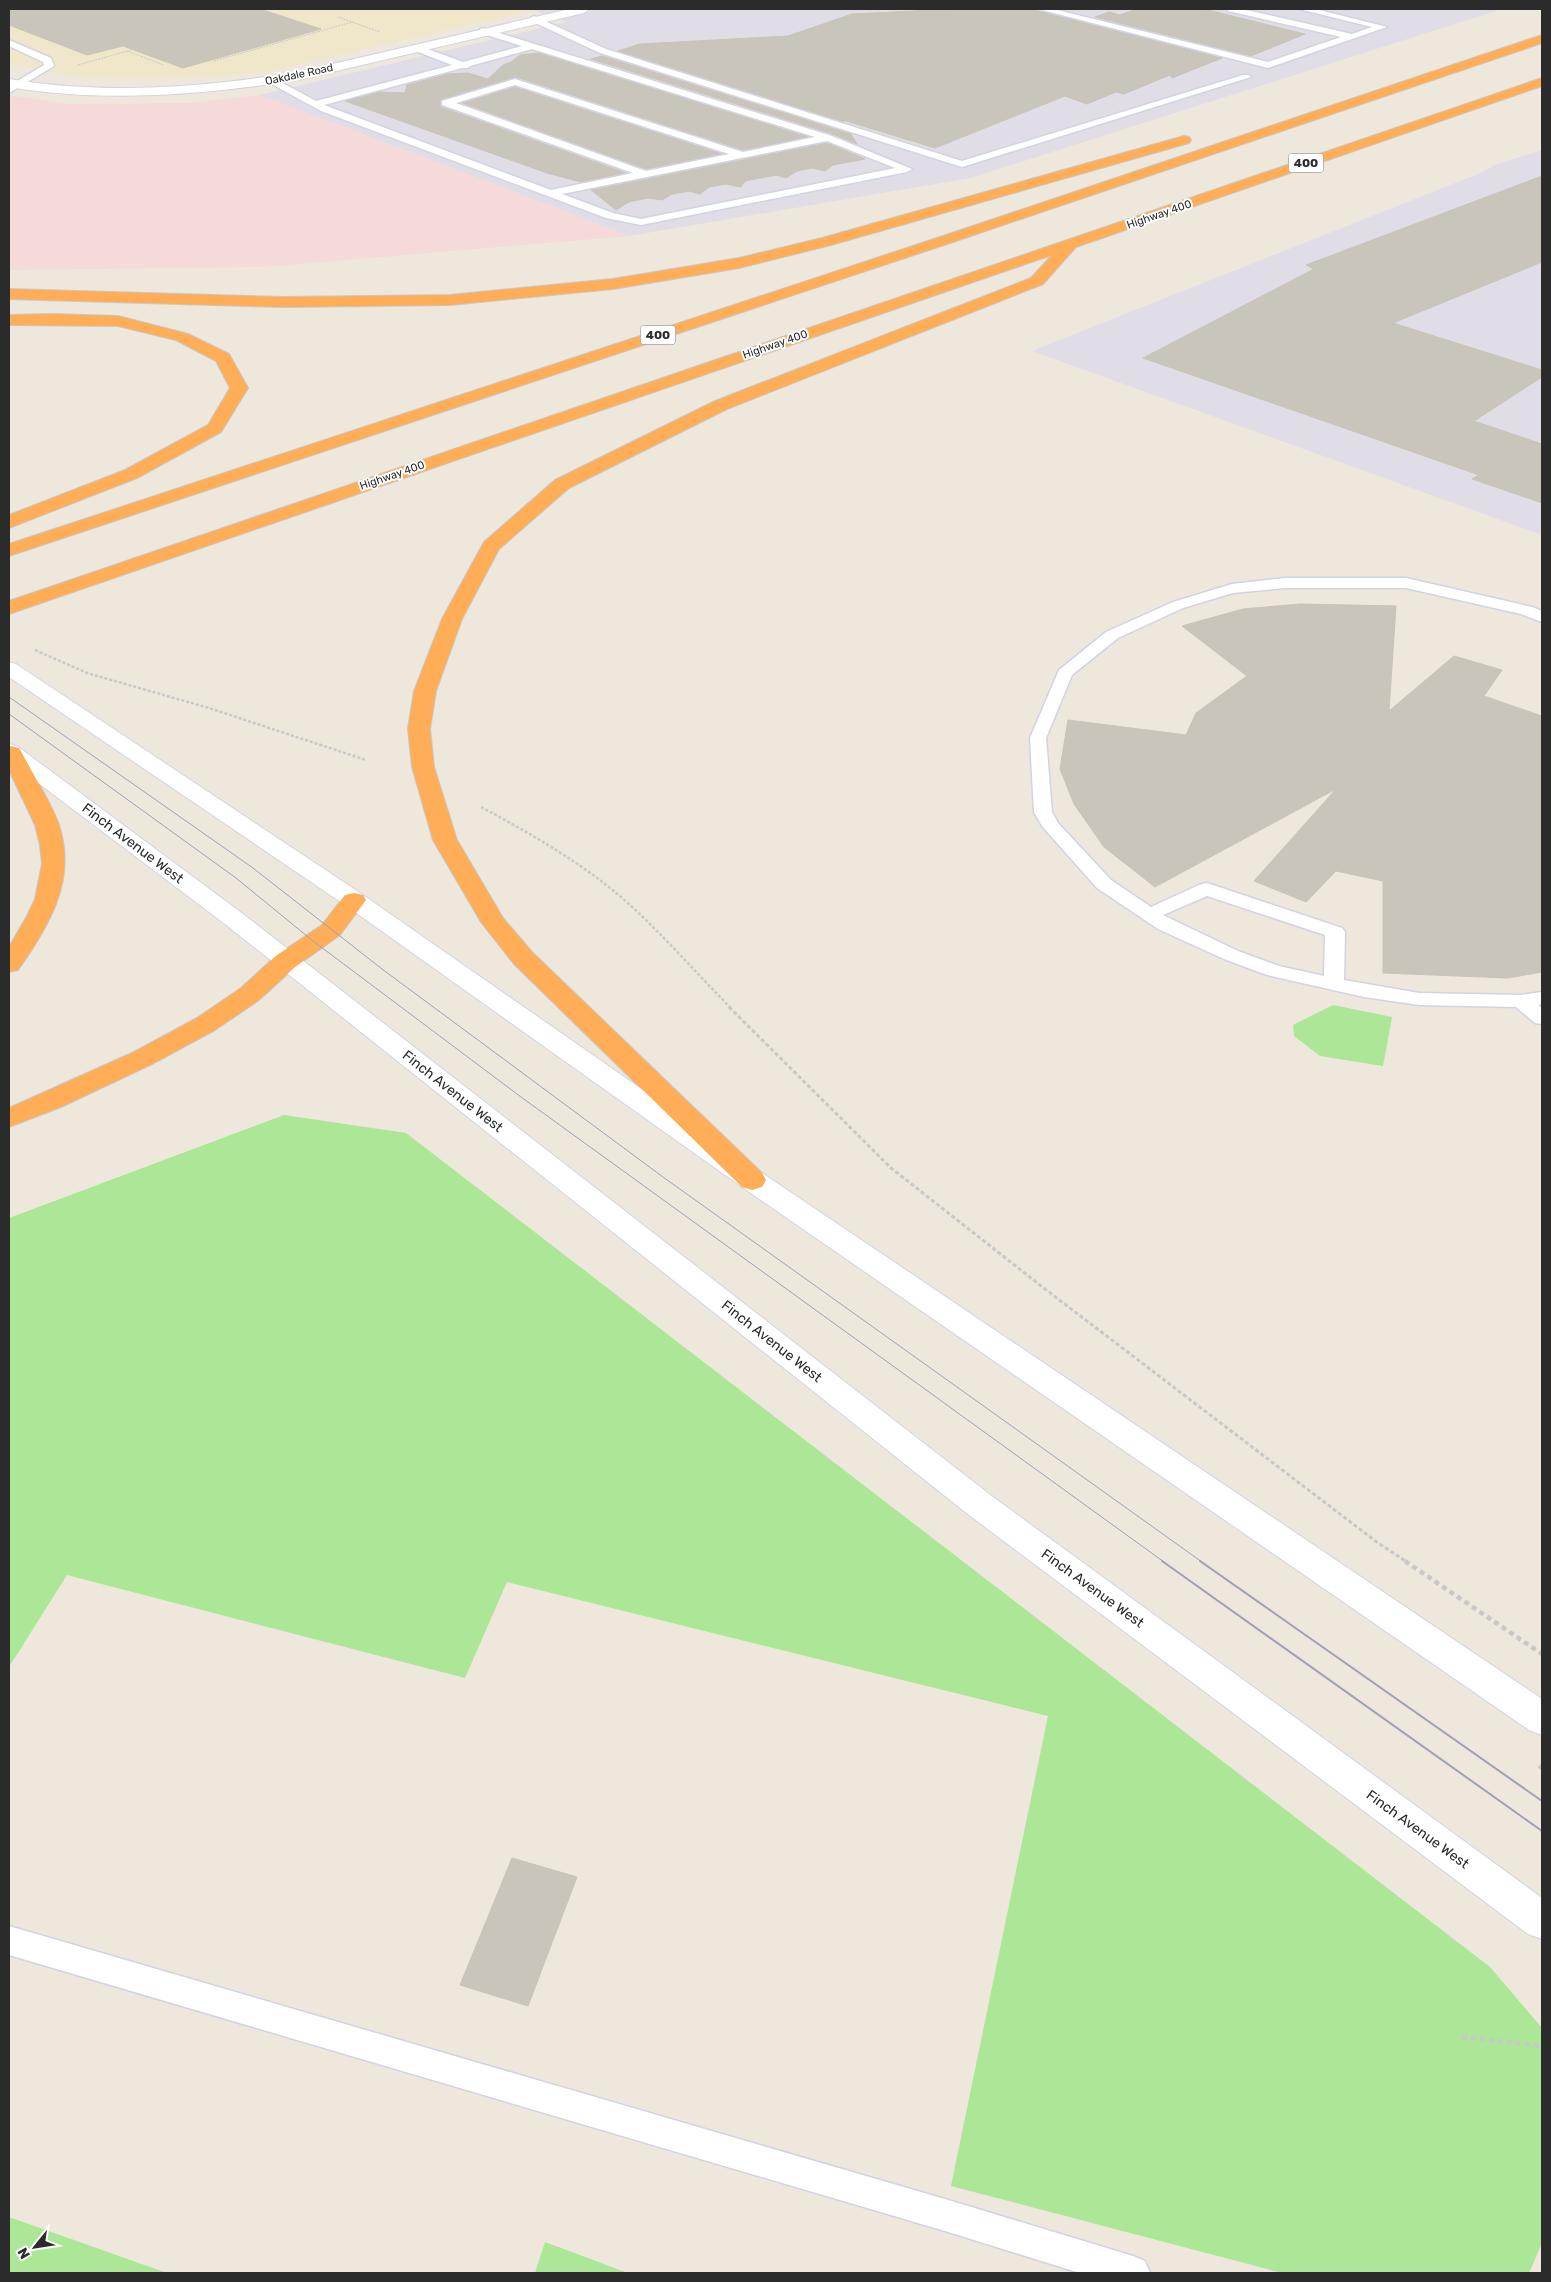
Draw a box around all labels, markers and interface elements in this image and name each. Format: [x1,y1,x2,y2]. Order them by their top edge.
street label: Oakdale Road [264,61,334,88]
road number: 400 [1288,154,1324,172]
street label: Highway 400 [1125,197,1193,232]
road number: 400 [640,326,676,344]
street label: Highway 400 [741,327,809,362]
street label: Highway 400 [358,458,426,493]
street label: Finch Avenue West [78,800,187,888]
street label: Finch Avenue West [399,1047,507,1136]
street label: Finch Avenue West [718,1297,826,1386]
street label: Finch Avenue West [1038,1545,1148,1632]
street label: Finch Avenue West [1363,1786,1473,1873]
north arrow [10,2222,60,2272]
text: N [14,2245,34,2262]

